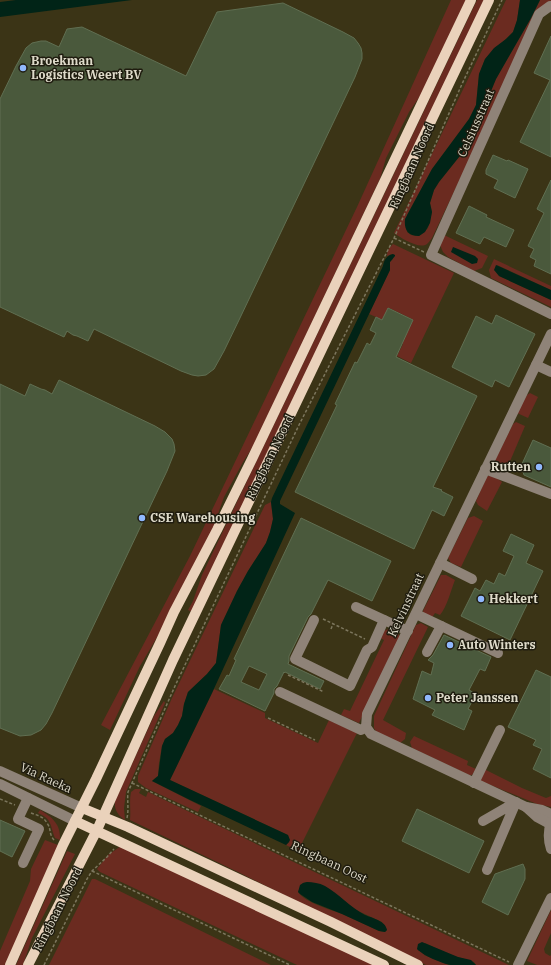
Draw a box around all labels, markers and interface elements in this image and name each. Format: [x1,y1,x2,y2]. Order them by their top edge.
place label: Broekman Logistics Weert BV [31,53,142,82]
marker: Broekman Logistics Weert BV [18,63,28,73]
street label: Celsiusstraat [454,86,497,159]
street label: Ringbaan Noord [386,121,437,211]
street label: Ringbaan Noord [243,412,297,502]
place label: Rutten [491,459,531,474]
marker: Rutten [534,462,544,472]
place label: CSE Warehousing [150,510,255,525]
marker: CSE Warehousing [137,513,147,523]
street label: Kelvinstraat [384,571,427,639]
place label: Hekkert [489,591,538,606]
marker: Hekkert [476,594,486,604]
place label: Auto Winters [458,637,536,652]
marker: Auto Winters [445,640,455,650]
place label: Peter Janssen [436,690,518,705]
marker: Peter Janssen [423,693,433,703]
street label: Via Raeka [18,759,75,796]
street label: Ringbaan Oost [289,837,370,886]
street label: Ringbaan Noord [30,864,85,953]

